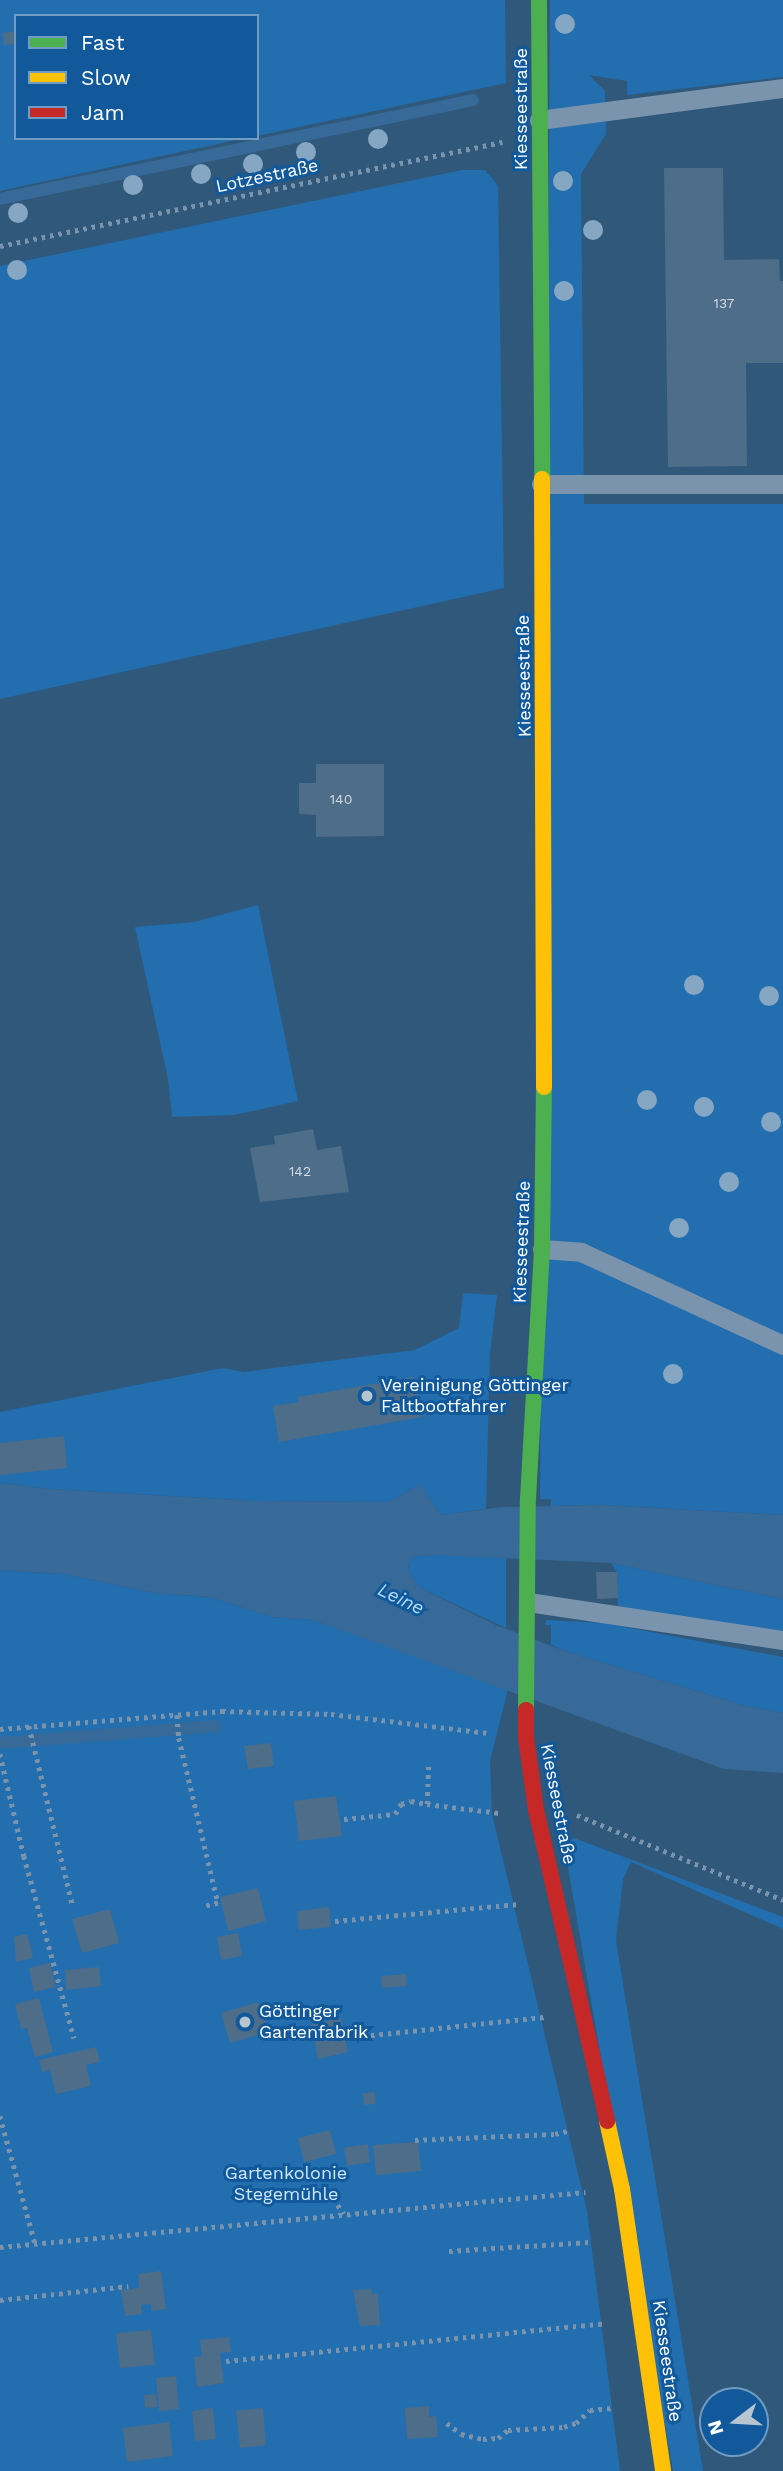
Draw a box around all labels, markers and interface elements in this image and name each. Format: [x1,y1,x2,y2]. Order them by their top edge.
legend [14,14,259,140]
text: Fast [81,30,125,55]
street label: Kiesseestraße [510,48,532,170]
text: Slow [81,65,131,90]
text: Jam [81,100,124,125]
street label: Lotzestraße [214,155,320,197]
house number: 137 [714,295,734,311]
street label: Kiesseestraße [512,615,536,737]
house number: 140 [330,791,352,807]
house number: 142 [289,1163,311,1179]
street label: Kiesseestraße [509,1180,535,1304]
place label: Vereinigung Göttinger Faltbootfahrer [381,1375,569,1418]
marker: Vereinigung Göttinger Faltbootfahrer [359,1388,375,1404]
water label: Leine [374,1578,428,1620]
street label: Kiesseestraße [536,1742,580,1866]
place label: Göttinger Gartenfabrik [259,2001,368,2044]
marker: Göttinger Gartenfabrik [237,2014,253,2030]
park label: Gartenkolonie Stegemühle [225,2163,347,2206]
street label: Kiesseestraße [648,2299,686,2423]
north arrow [699,2387,769,2457]
text: N [702,2418,728,2438]

